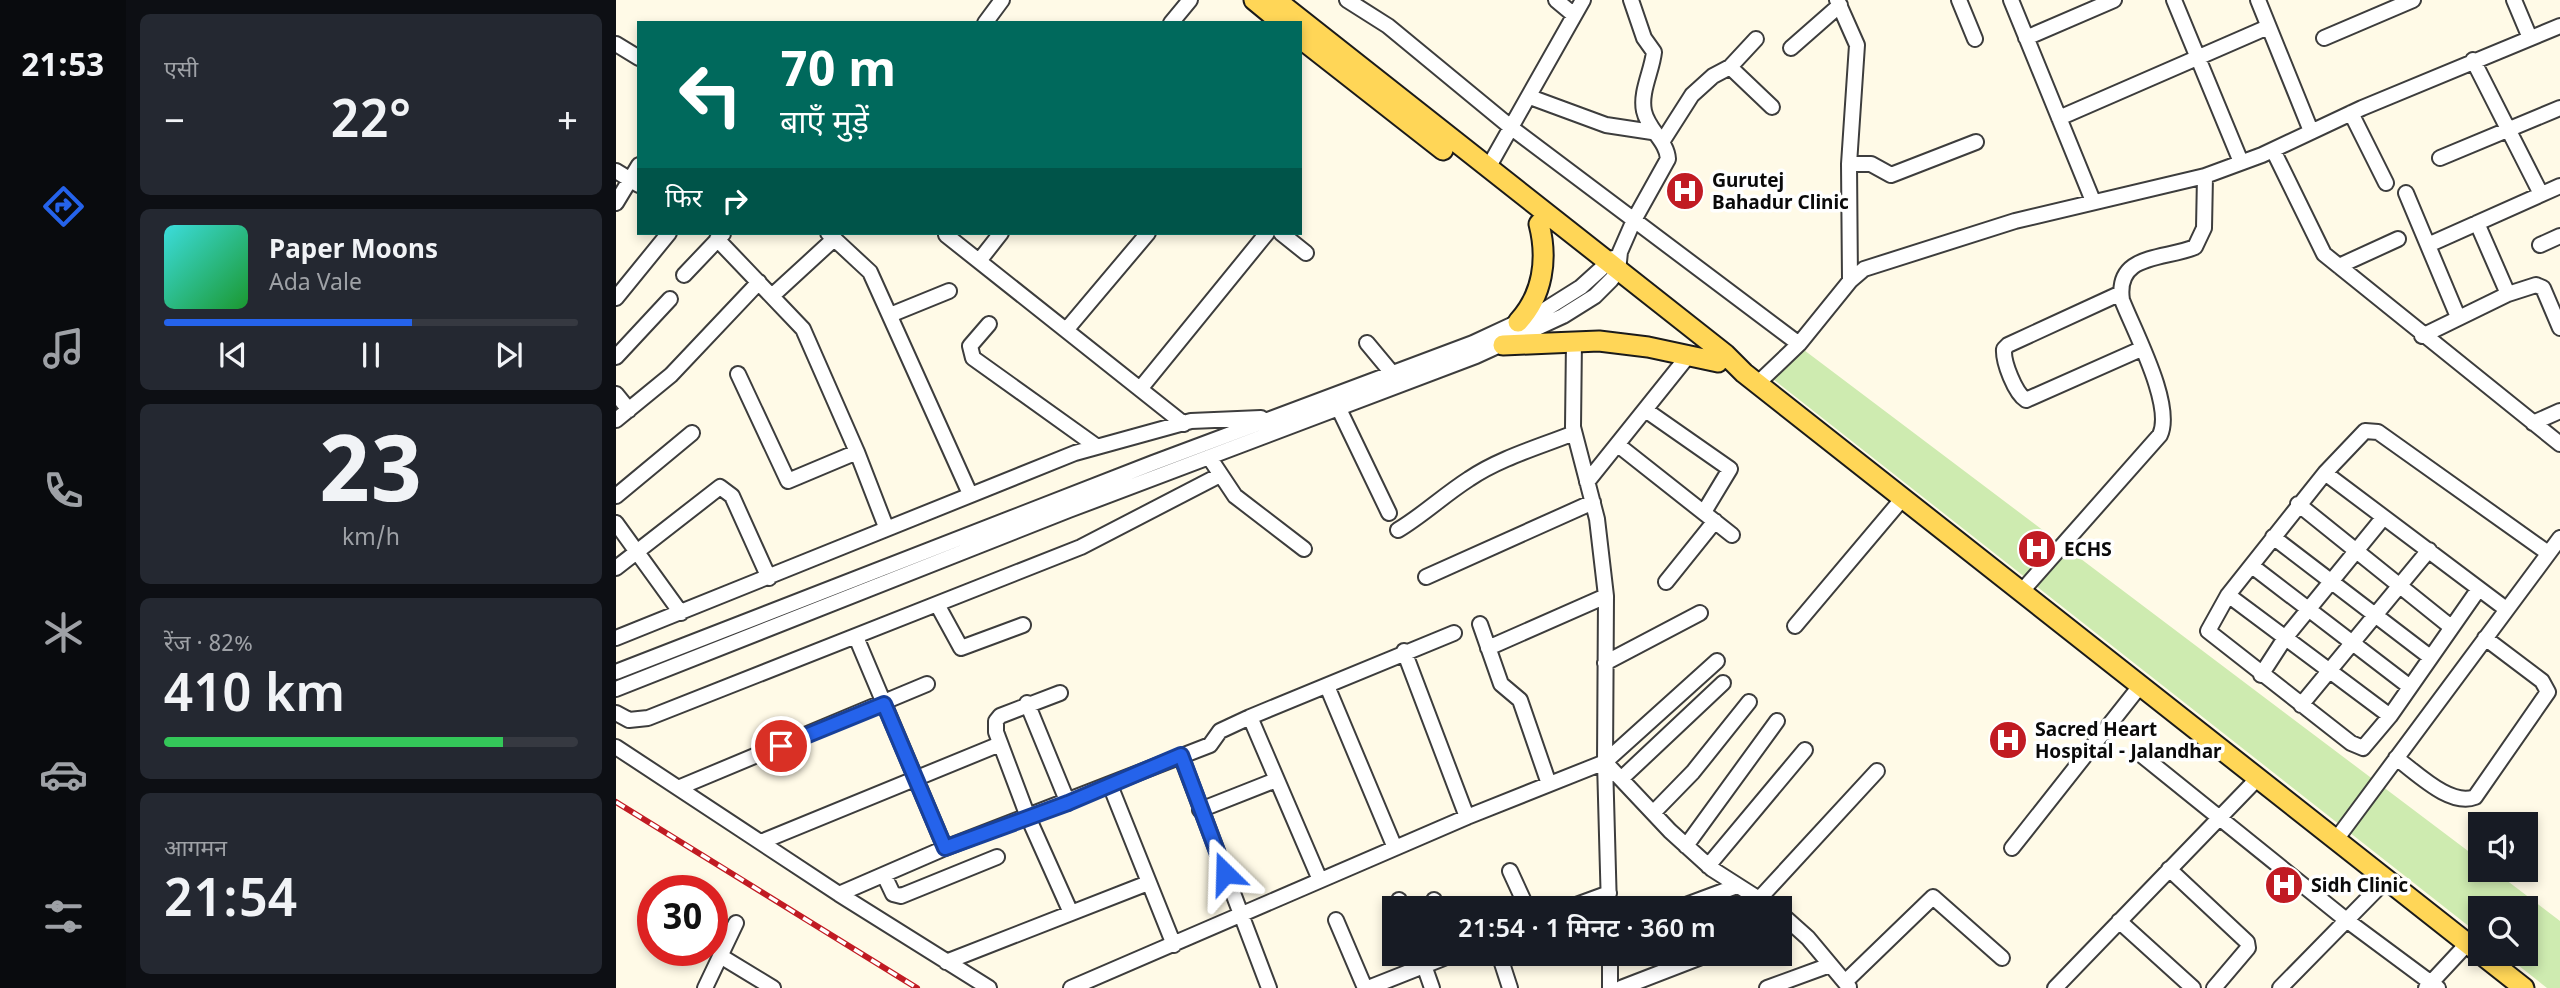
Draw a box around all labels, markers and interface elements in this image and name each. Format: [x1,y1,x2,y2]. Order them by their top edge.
text: 70 m [780,42,896,106]
text: 21:53 [21,47,105,89]
icon: left [665,49,756,140]
text: एसी [164,56,198,86]
text: 22° [331,90,411,158]
text: − [164,99,185,149]
text: + [557,99,578,149]
text: बाएँ मुड़ें [780,104,869,146]
hospital icon: Gurutej Bahadur Clinic [1664,170,1706,212]
place label: Gurutej Bahadur Clinic [1712,170,1849,217]
icon: directions [39,182,88,231]
icon: right [716,182,754,220]
text: फिर [665,184,702,218]
text: Paper Moons [269,235,438,269]
text: Ada Vale [269,269,362,299]
icon: music [39,324,88,373]
icon: previous [214,336,252,374]
icon: pause [352,336,390,374]
icon: next [490,336,528,374]
text: 23 [319,419,423,538]
icon: phone [39,466,88,515]
text: km/h [342,524,400,554]
hospital icon: ECHS [2016,528,2058,570]
place label: ECHS [2064,539,2112,564]
icon: climate [39,608,88,657]
text: रेंज · 82% [164,630,253,660]
text: 410 km [164,664,345,732]
pin [751,716,811,776]
hospital icon: Sacred Heart Hospital - Jalandhar [1987,719,2029,761]
place label: Sacred Heart Hospital - Jalandhar [2035,719,2222,766]
icon: arrive [762,727,800,765]
icon: car [39,750,88,799]
map controls [2468,812,2538,966]
button: sound [2468,812,2538,882]
text: आगमन [164,835,227,865]
position arrow [1188,836,1262,910]
hospital icon: Sidh Clinic [2263,864,2305,906]
text: 21:54 [164,869,297,937]
speed limit sign: 30 [637,875,728,966]
place label: Sidh Clinic [2311,875,2408,900]
icon: filters [39,892,88,941]
button: search [2468,896,2538,966]
text: 21:54 · 1 मिनट · 360 m [1458,914,1716,948]

